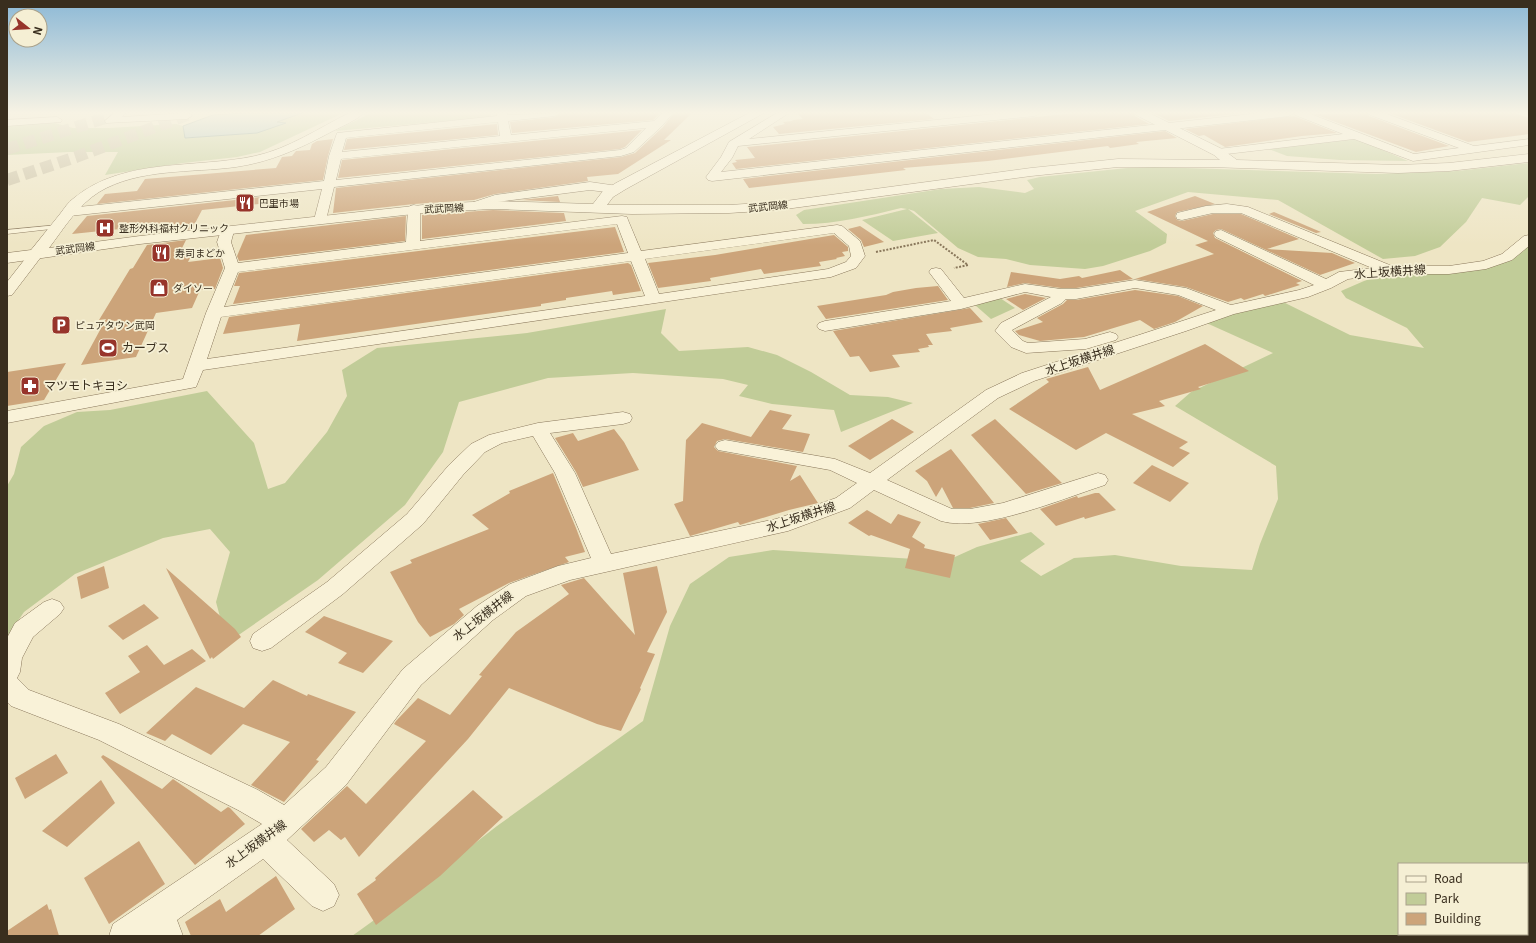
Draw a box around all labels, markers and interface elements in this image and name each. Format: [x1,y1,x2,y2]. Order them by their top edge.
north arrow [8,8,48,48]
text: N [30,25,47,37]
restaurant icon: 巴里市場 [234,192,256,214]
place label: 巴里市場 [259,195,299,210]
street label: 武武岡線 [747,196,789,215]
street label: 武武岡線 [424,199,464,216]
hospital icon: 整形外科福村クリニック [94,217,116,239]
place label: 整形外科福村クリニック [119,220,229,235]
street label: 武武岡線 [54,238,96,257]
restaurant icon: 寿司まどか [150,242,172,264]
place label: 寿司まどか [175,245,225,260]
street label: 水上坂横井線 [1353,260,1426,281]
shop icon: ダイソー [148,277,170,299]
place label: ダイソー [173,280,213,295]
parking icon: ピュアタウン武岡 [50,314,72,336]
place label: ピュアタウン武岡 [75,317,155,332]
sports icon: カーブス [97,337,119,359]
place label: カーブス [122,338,169,355]
street label: 水上坂横井線 [1043,339,1116,378]
pharmacy icon: マツモトキヨシ [19,375,41,397]
place label: マツモトキヨシ [44,376,128,393]
street label: 水上坂横井線 [764,496,837,535]
street label: 水上坂横井線 [448,586,516,644]
street label: 水上坂横井線 [221,815,289,871]
legend [1398,863,1528,935]
text: Road [1434,869,1463,886]
text: Park [1434,889,1459,906]
text: Building [1434,909,1481,926]

